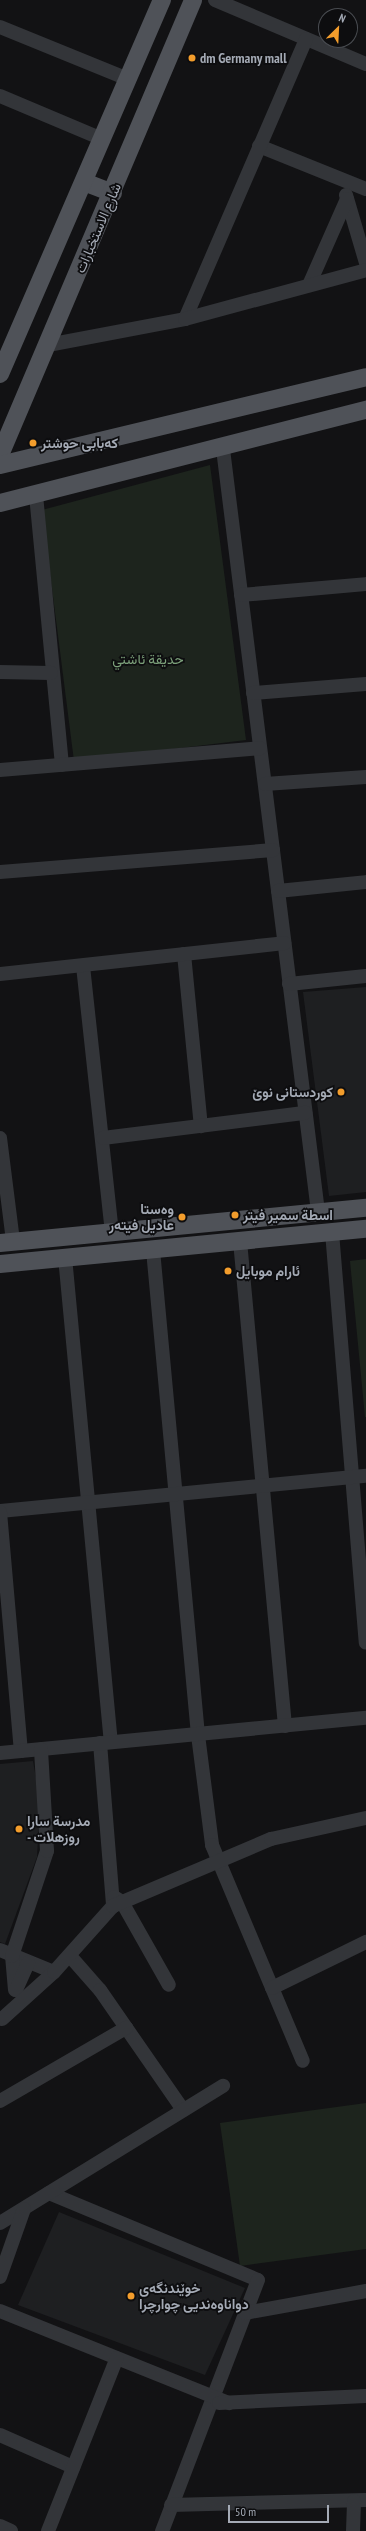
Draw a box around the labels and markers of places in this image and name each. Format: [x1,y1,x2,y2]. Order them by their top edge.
place label: dm Germany mall [200,50,287,66]
marker: dm Germany mall [187,53,197,63]
place label: کەبابی حوشتر [41,435,118,451]
marker: کەبابی حوشتر [28,438,38,448]
place label: کوردستانی نوێ [252,1084,333,1100]
marker: کوردستانی نوێ [336,1087,346,1097]
place label: وەستا عادیل فیتەر [109,1201,174,1234]
place label: اسطة سمير فيتر [243,1207,333,1223]
marker: اسطة سمير فيتر [230,1210,240,1220]
marker: وەستا عادیل فیتەر [177,1212,187,1222]
place label: ئارام موبايل [236,1263,300,1279]
marker: ئارام موبايل [223,1266,233,1276]
place label: مدرسة سارا - روزهلات [27,1813,90,1846]
marker: مدرسة سارا - روزهلات [14,1824,24,1834]
place label: خوێندنگەی دواناوەندیی چوارچرا [139,2280,249,2312]
marker: خوێندنگەی دواناوەندیی چوارچرا [126,2291,136,2301]

